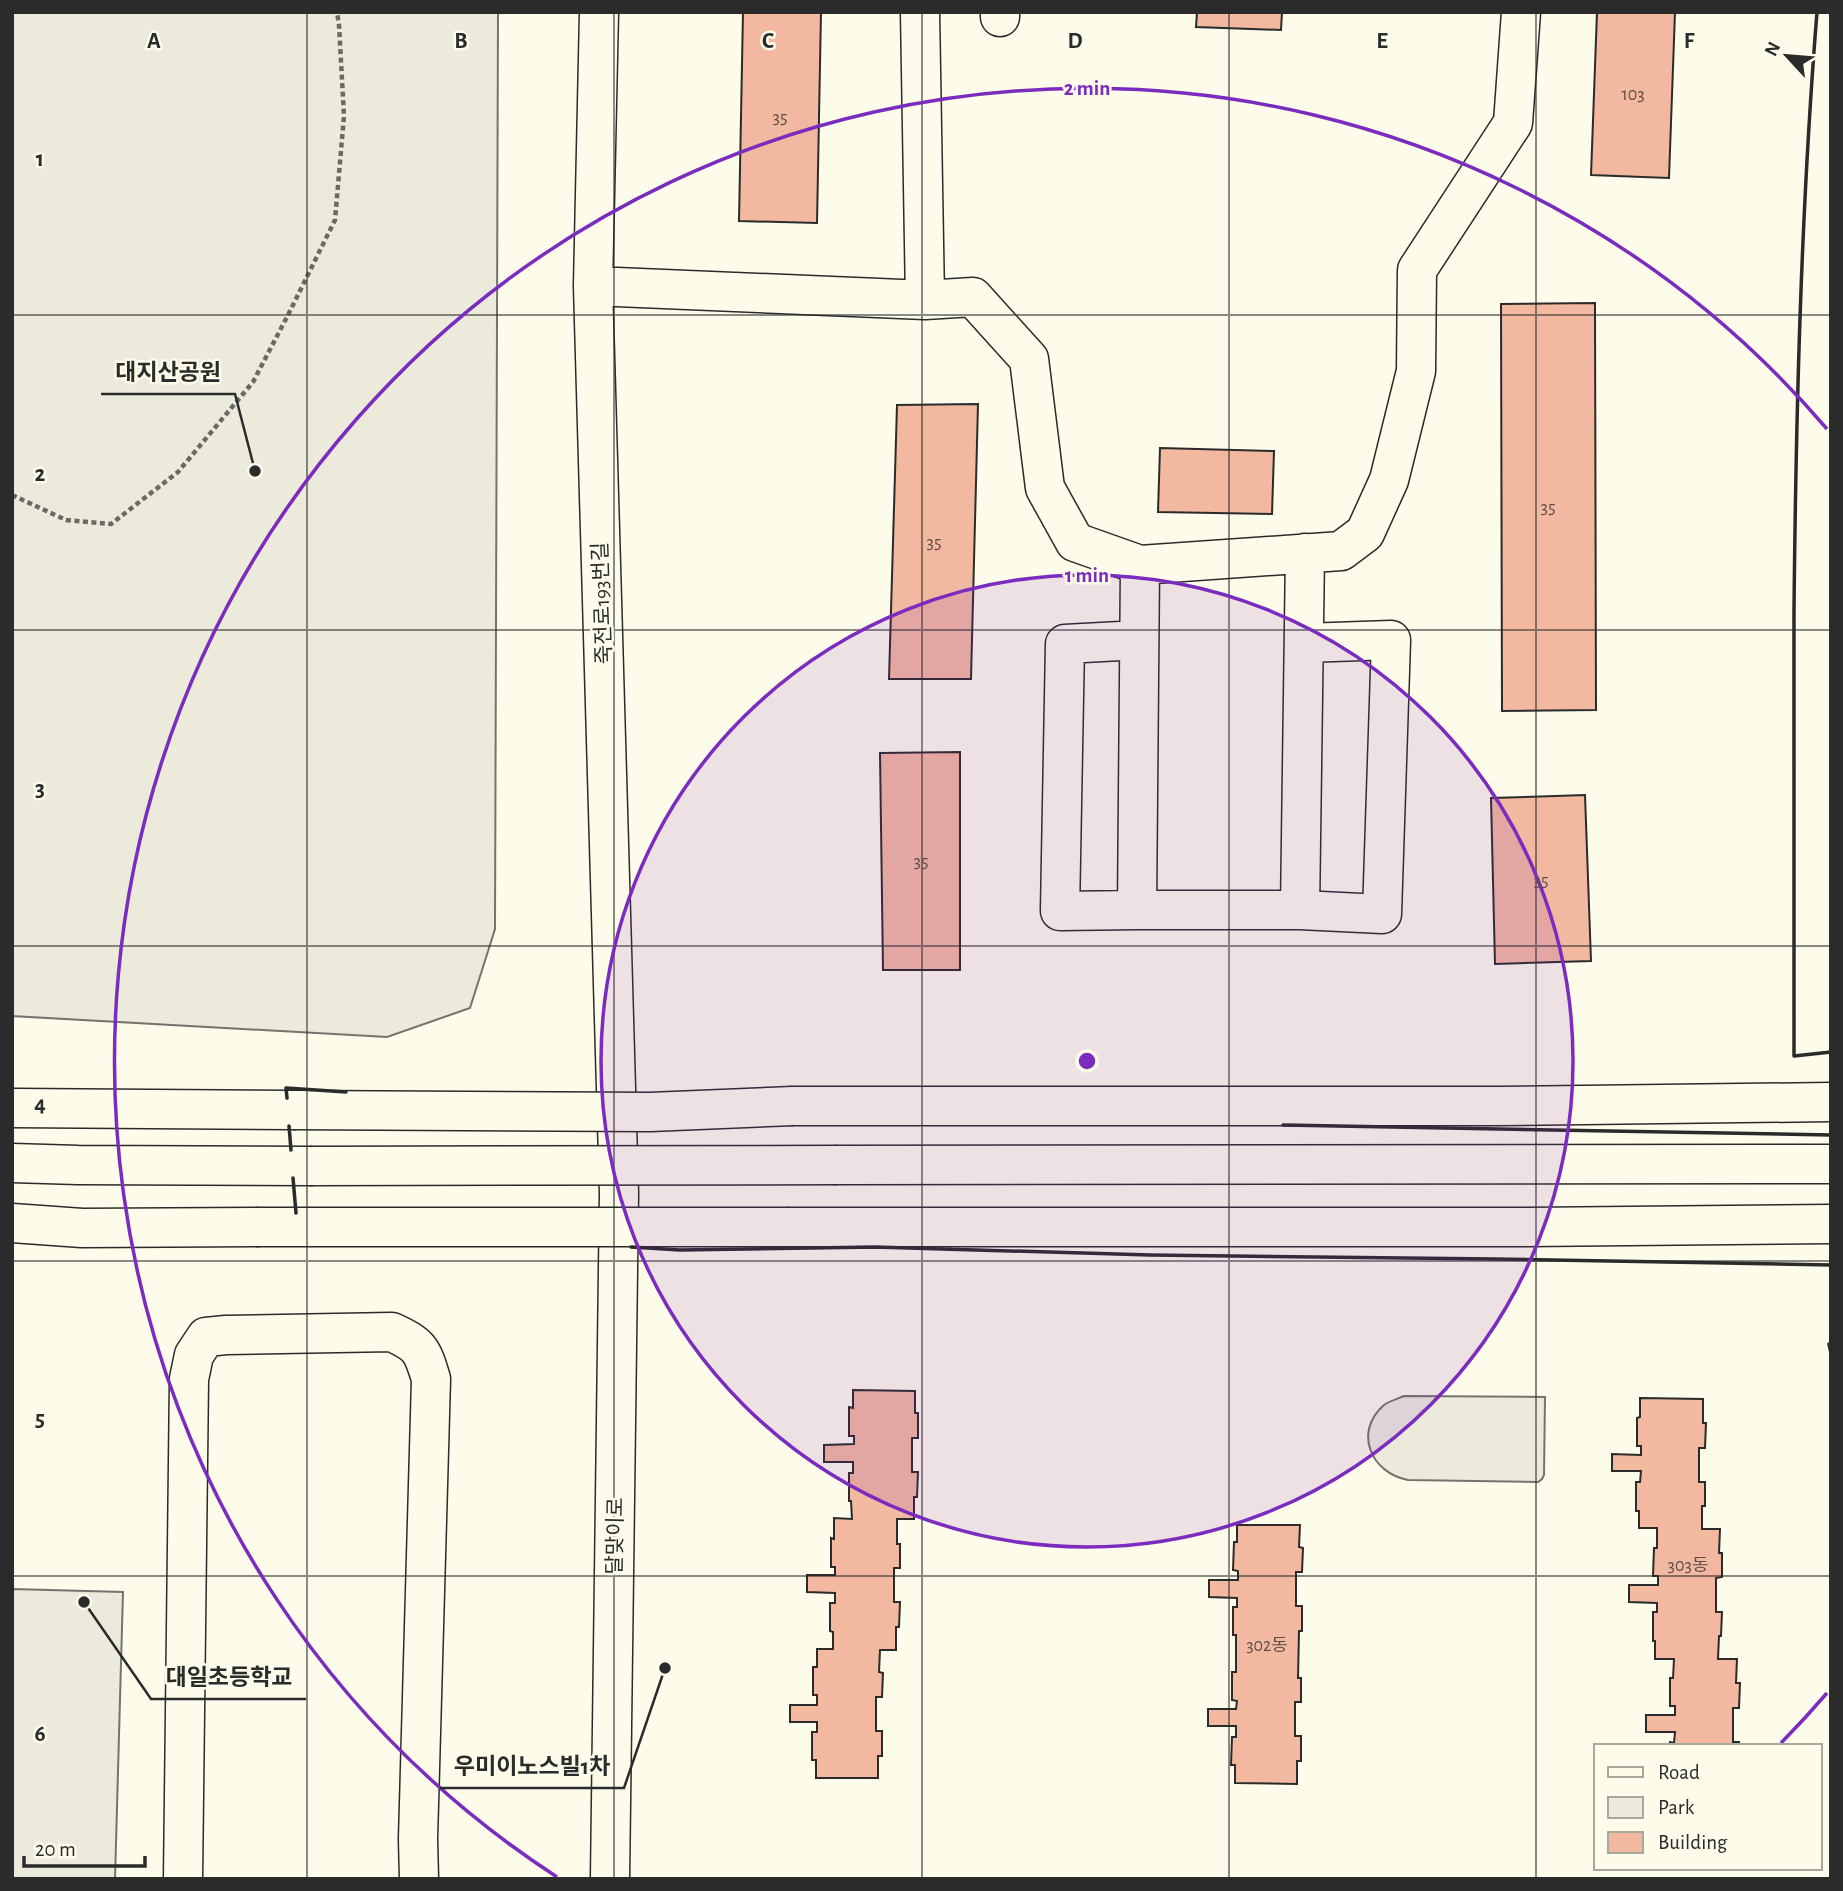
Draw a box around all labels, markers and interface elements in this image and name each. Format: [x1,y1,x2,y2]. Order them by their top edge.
north arrow [1752,21,1822,91]
text: A [147,30,161,53]
text: B [454,30,468,53]
text: C [762,30,774,53]
text: D [1067,30,1083,53]
text: E [1376,30,1388,53]
text: F [1684,30,1695,53]
text: N [1762,39,1785,59]
text: 2 min [1064,78,1110,99]
house number: 103 [1621,86,1645,104]
house number: 35 [773,109,787,127]
text: 1 [36,148,44,171]
callout: 대지산공원 [101,350,235,394]
text: 대지산공원 [115,360,221,385]
text: 2 [35,463,46,486]
house number: 35 [1541,499,1555,517]
house number: 35 [927,534,941,552]
street label: 죽전로193번길 [589,541,615,665]
text: 1 min [1065,565,1109,586]
text: 3 [35,778,45,801]
house number: 35 [914,853,928,871]
house number: 35 [1534,872,1548,890]
centre of rings [1075,1049,1099,1073]
text: 4 [34,1093,46,1116]
text: 5 [35,1408,45,1431]
street label: 달맞이로 [603,1497,627,1575]
house number: 303동 [1668,1556,1708,1575]
house number: 302동 [1246,1636,1288,1655]
callout: 대일초등학교 [151,1655,306,1699]
text: 대일초등학교 [166,1665,292,1690]
text: 6 [34,1723,46,1746]
callout: 우미이노스빌1차 [440,1744,624,1788]
legend [1594,1744,1822,1870]
text: 우미이노스빌1차 [454,1754,610,1779]
text: Road [1658,1762,1700,1783]
text: Park [1658,1797,1695,1818]
scale bar [24,1825,145,1869]
text: Building [1658,1832,1728,1853]
text: 20 m [35,1839,76,1860]

